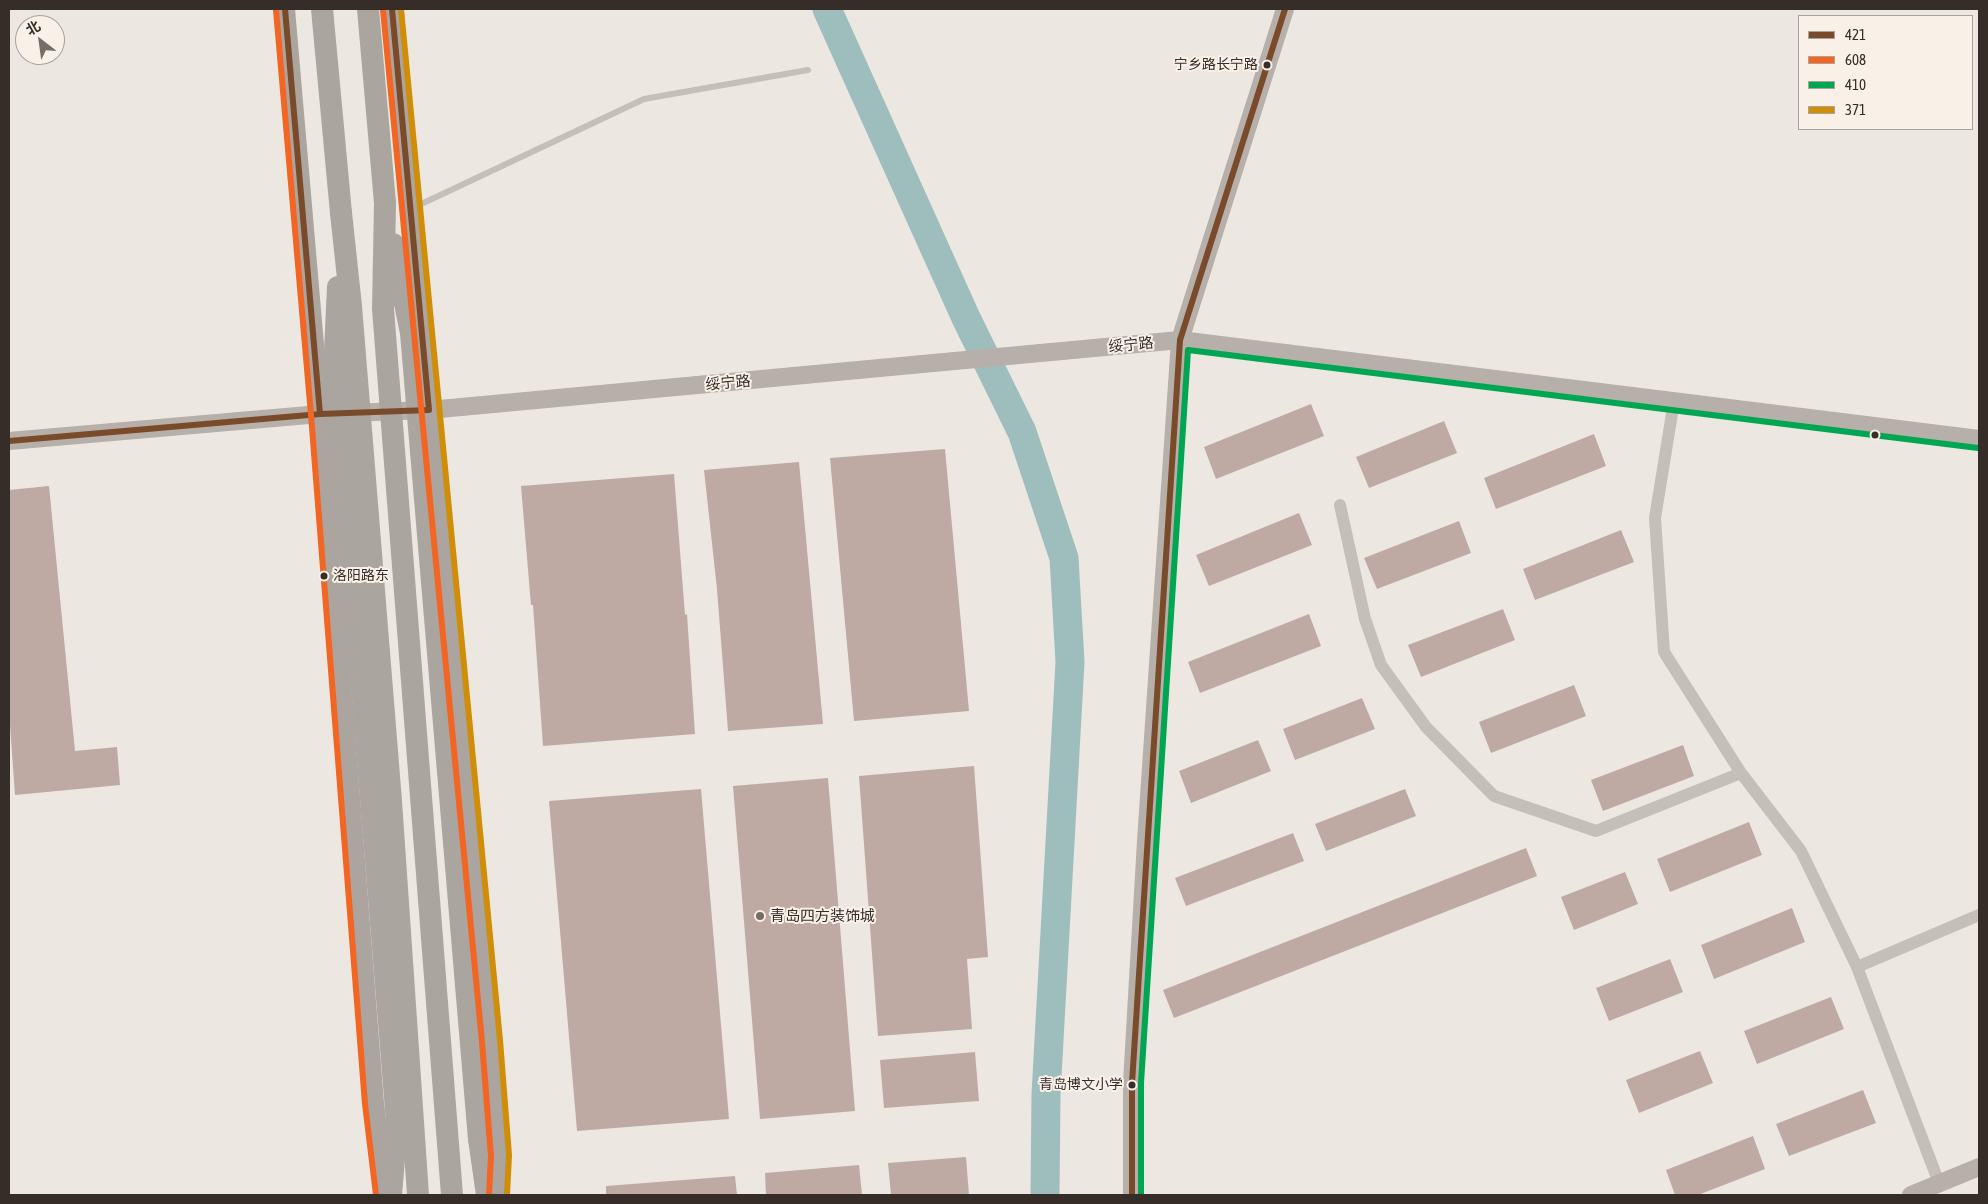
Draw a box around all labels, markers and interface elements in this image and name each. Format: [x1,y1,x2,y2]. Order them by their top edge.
north arrow [15,15,65,65]
legend [1798,15,1973,130]
text: 北 [23,17,43,38]
text: 421 [1845,26,1866,43]
text: 608 [1845,51,1866,68]
place label: 宁乡路长宁路 [1174,57,1258,73]
marker: 宁乡路长宁路 [1262,60,1272,70]
text: 410 [1845,76,1866,93]
text: 371 [1845,101,1866,118]
street label: 绥宁路 [1108,334,1154,356]
street label: 绥宁路 [705,372,751,394]
unlabelled marker [1870,430,1880,440]
place label: 洛阳路东 [333,568,389,584]
marker: 洛阳路东 [319,571,329,581]
place label: 青岛四方装饰城 [770,907,875,925]
marker: 青岛四方装饰城 [754,910,766,922]
place label: 青岛博文小学 [1039,1077,1123,1093]
marker: 青岛博文小学 [1127,1080,1137,1090]

